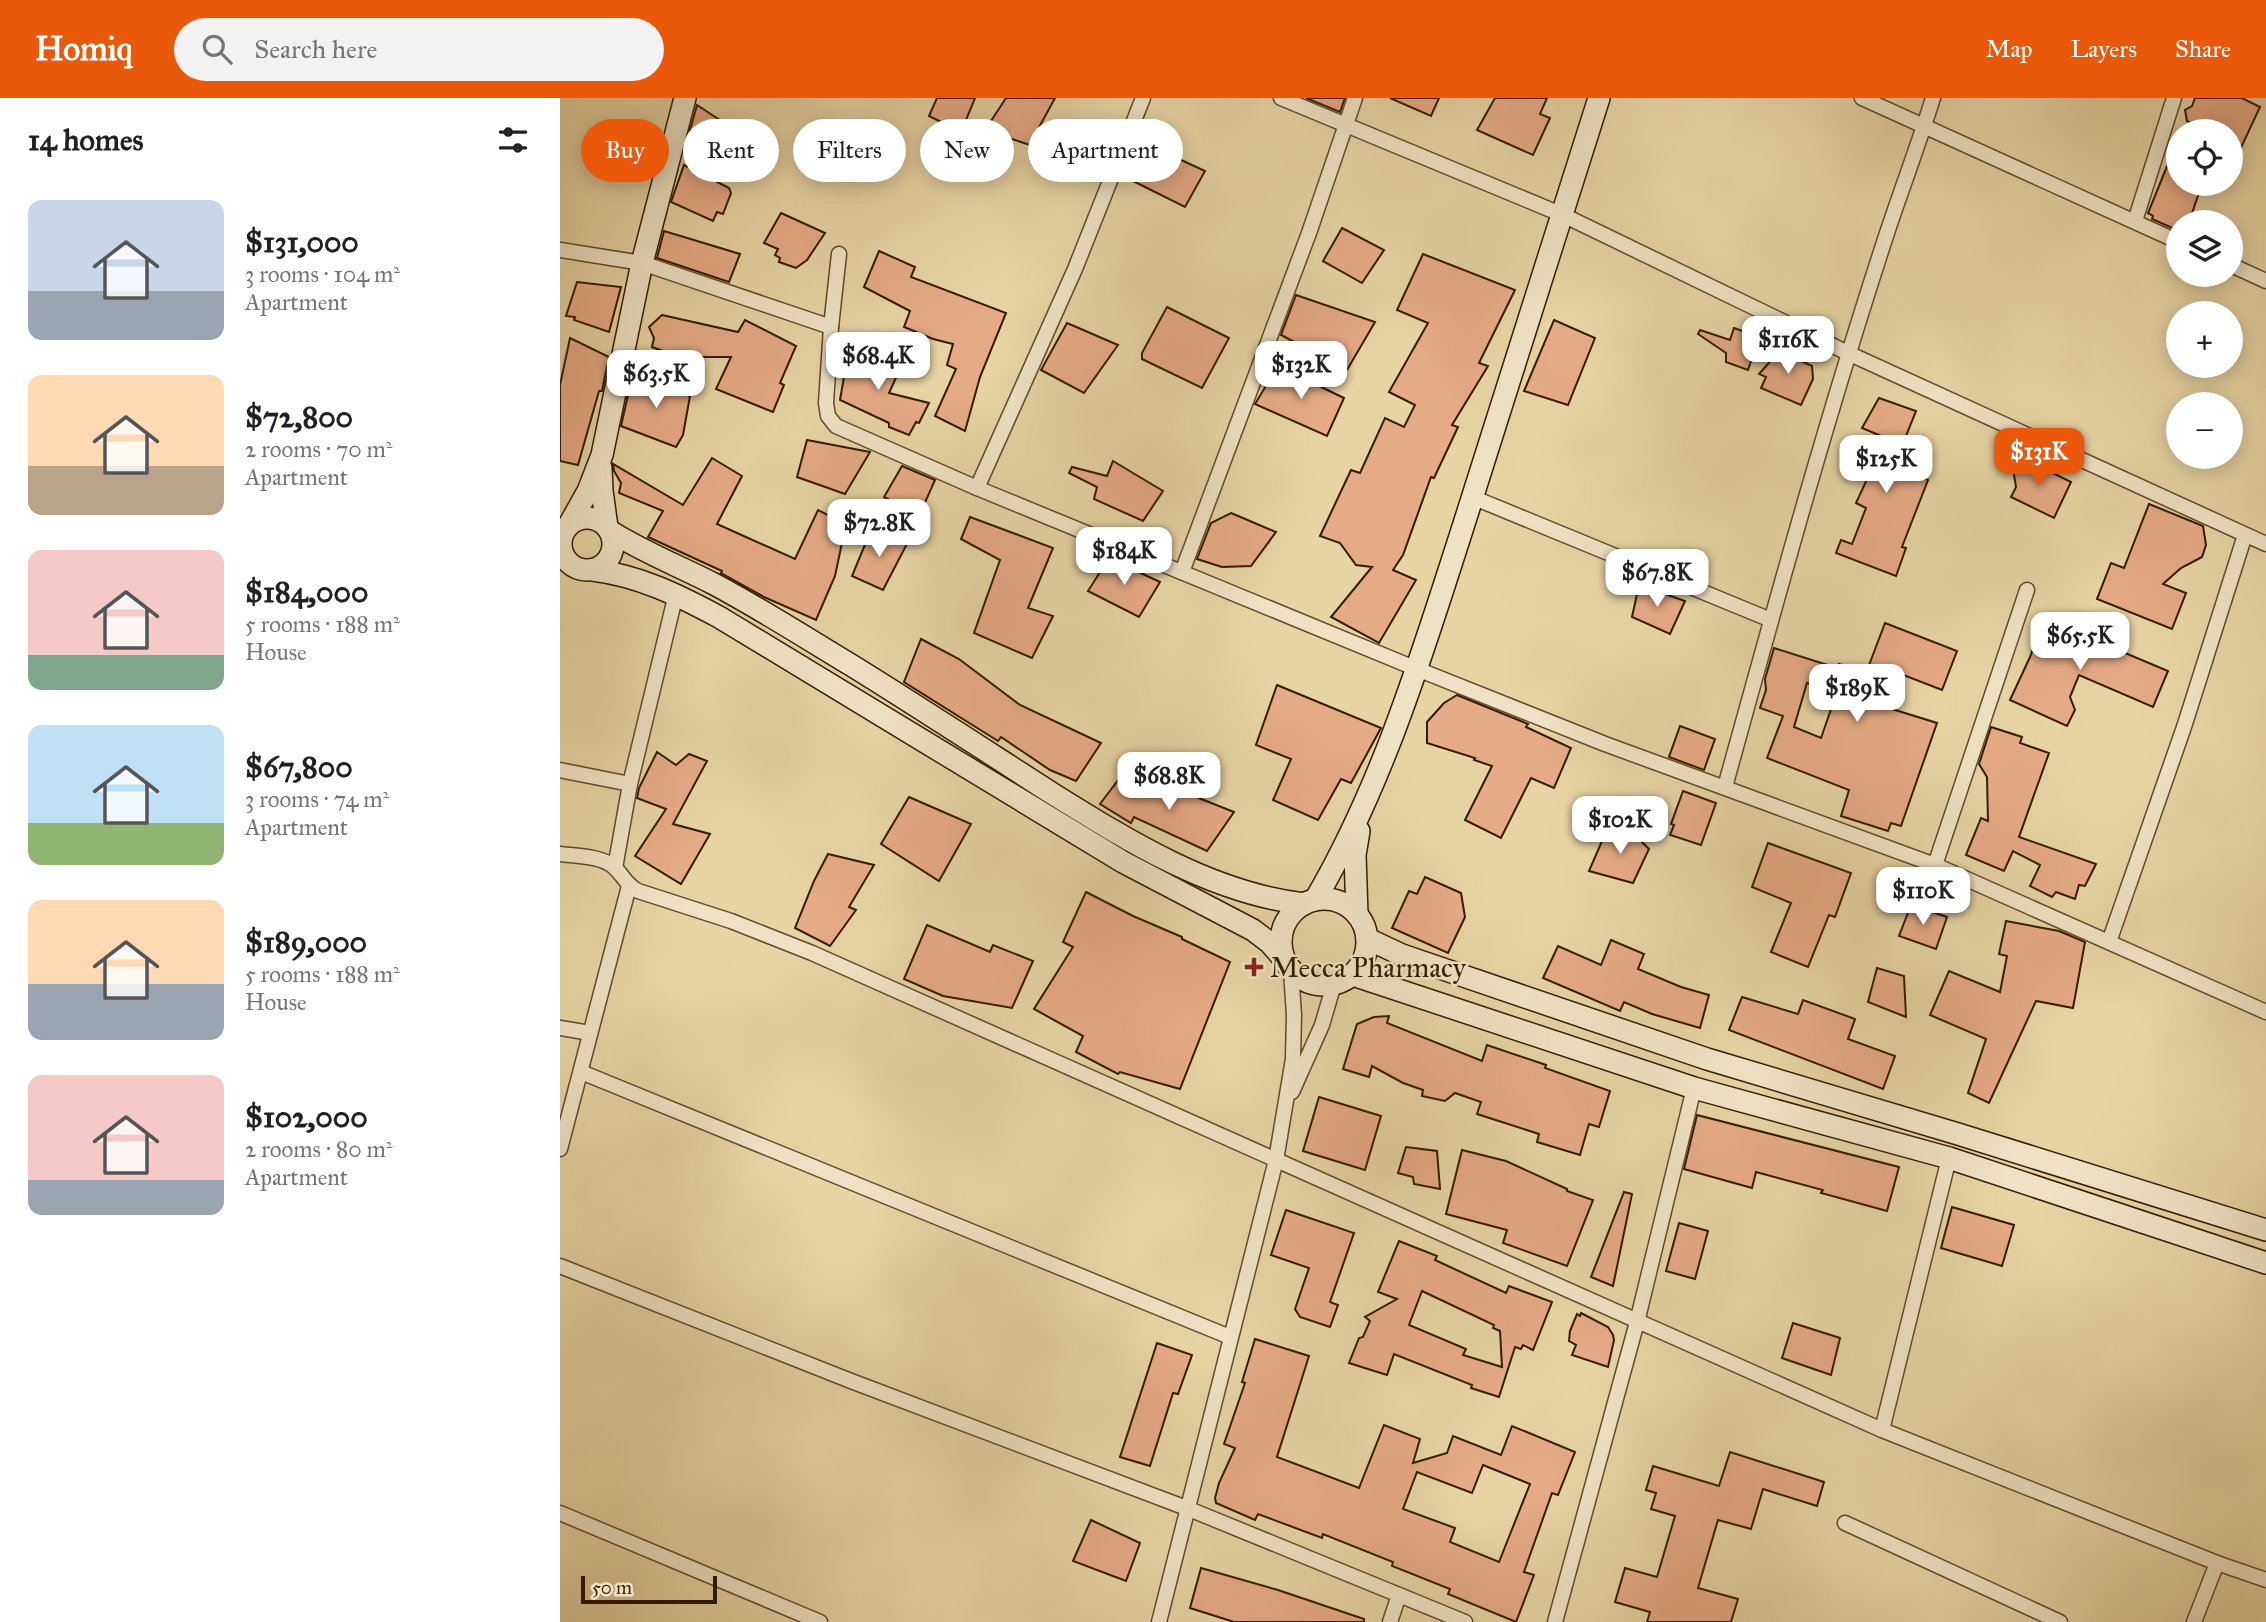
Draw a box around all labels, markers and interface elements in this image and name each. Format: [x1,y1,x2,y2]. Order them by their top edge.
search box [174,18,664,81]
text: Homiq [35,29,132,69]
icon: search [198,30,236,68]
text: Search here [254,33,377,65]
text: Map [1986,34,2033,64]
text: Layers [2071,34,2137,64]
text: Share [2175,34,2231,64]
chip: Buy [581,119,669,182]
chip: Rent [683,119,779,182]
chip: Filters [793,119,906,182]
chip: New [920,119,1014,182]
chip: Apartment [1028,119,1183,182]
map controls [2166,119,2243,469]
button: locate [2166,119,2243,196]
icon: filters [494,121,532,159]
text: 14 homes [28,122,143,158]
button: layers [2166,210,2243,287]
text: $131,000 [245,224,359,260]
icon: home [84,228,168,312]
text: 3 rooms · 104 m² [245,260,400,288]
text: Apartment [245,288,348,316]
button: + [2166,301,2243,378]
pin: $116K [1739,316,1837,376]
text: $116K [1758,325,1818,353]
pin: $68.4K [821,332,935,392]
text: $68.4K [842,341,914,369]
pin: $132K [1252,342,1350,401]
pin: $63.5K [599,350,713,410]
text: $132K [1271,350,1331,378]
text: $63.5K [623,359,689,387]
button: − [2166,392,2243,469]
text: $72,800 [245,399,353,435]
icon: home [84,403,168,487]
pin: $131K [1990,428,2088,488]
text: 2 rooms · 70 m² [245,435,393,463]
pin: $125K [1837,436,1935,495]
text: $131K [2010,437,2068,465]
text: $125K [1855,444,1917,472]
text: Apartment [245,463,348,491]
pin: $72.8K [822,500,936,559]
text: $72.8K [843,508,915,536]
pin: $184K [1075,528,1173,587]
text: $184K [1092,536,1156,564]
pin: $67.8K [1600,550,1714,609]
text: $67.8K [1622,558,1692,586]
text: $184,000 [245,574,368,610]
icon: home [84,578,168,662]
text: 5 rooms · 188 m² [245,610,400,638]
pin: $65.5K [2023,612,2137,672]
text: $65.5K [2046,621,2114,649]
text: House [245,638,307,666]
pin: $189K [1808,664,1906,724]
text: $189K [1825,673,1889,701]
text: $67,800 [245,749,353,785]
pin: $68.8K [1112,752,1226,812]
icon: home [84,753,168,837]
text: $68.8K [1133,761,1205,789]
text: 3 rooms · 74 m² [245,785,389,813]
pin: $102K [1571,796,1669,856]
text: $102K [1588,805,1652,833]
text: Apartment [245,813,348,841]
pin: $110K [1874,868,1972,927]
text: $110K [1892,876,1954,904]
text: $189,000 [245,924,367,960]
icon: home [84,928,168,1012]
place label: Mecca Pharmacy [1270,950,1467,985]
marker: Mecca Pharmacy [1244,957,1264,977]
text: 5 rooms · 188 m² [245,960,400,988]
text: House [245,988,307,1016]
text: $102,000 [245,1099,368,1135]
icon: home [84,1103,168,1187]
text: 2 rooms · 80 m² [245,1135,392,1163]
text: Apartment [245,1163,348,1191]
scale bar [581,1573,718,1605]
text: 50 m [592,1576,632,1599]

